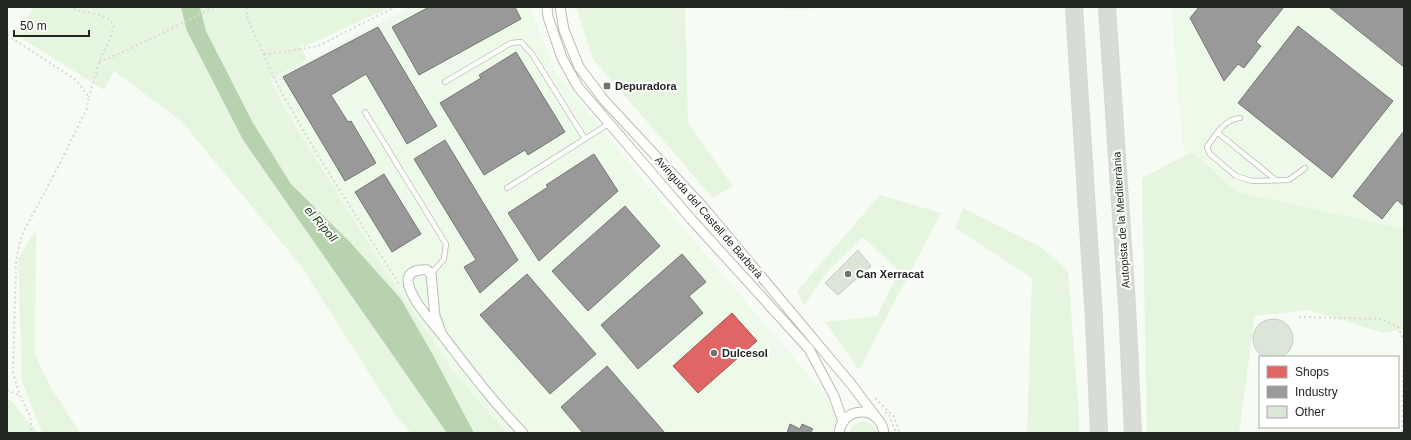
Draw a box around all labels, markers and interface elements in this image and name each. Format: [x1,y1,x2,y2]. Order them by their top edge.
scale bar [14,12,89,38]
text: 50 m [20,19,47,33]
place label: Depuradora [615,80,678,92]
marker: Depuradora [602,81,612,91]
street label: Autopista de la Mediterrània [1110,150,1132,289]
street label: Avinguda del Castell de Barberà [653,154,766,281]
water label: el Ripoll [302,203,341,245]
place label: Can Xerracat [856,268,924,280]
marker: Can Xerracat [843,269,853,279]
place label: Dulcesol [722,347,768,359]
marker: Dulcesol [709,348,719,358]
legend [1259,356,1399,428]
text: Shops [1295,365,1329,379]
text: Industry [1295,385,1338,399]
text: Other [1295,405,1325,419]

